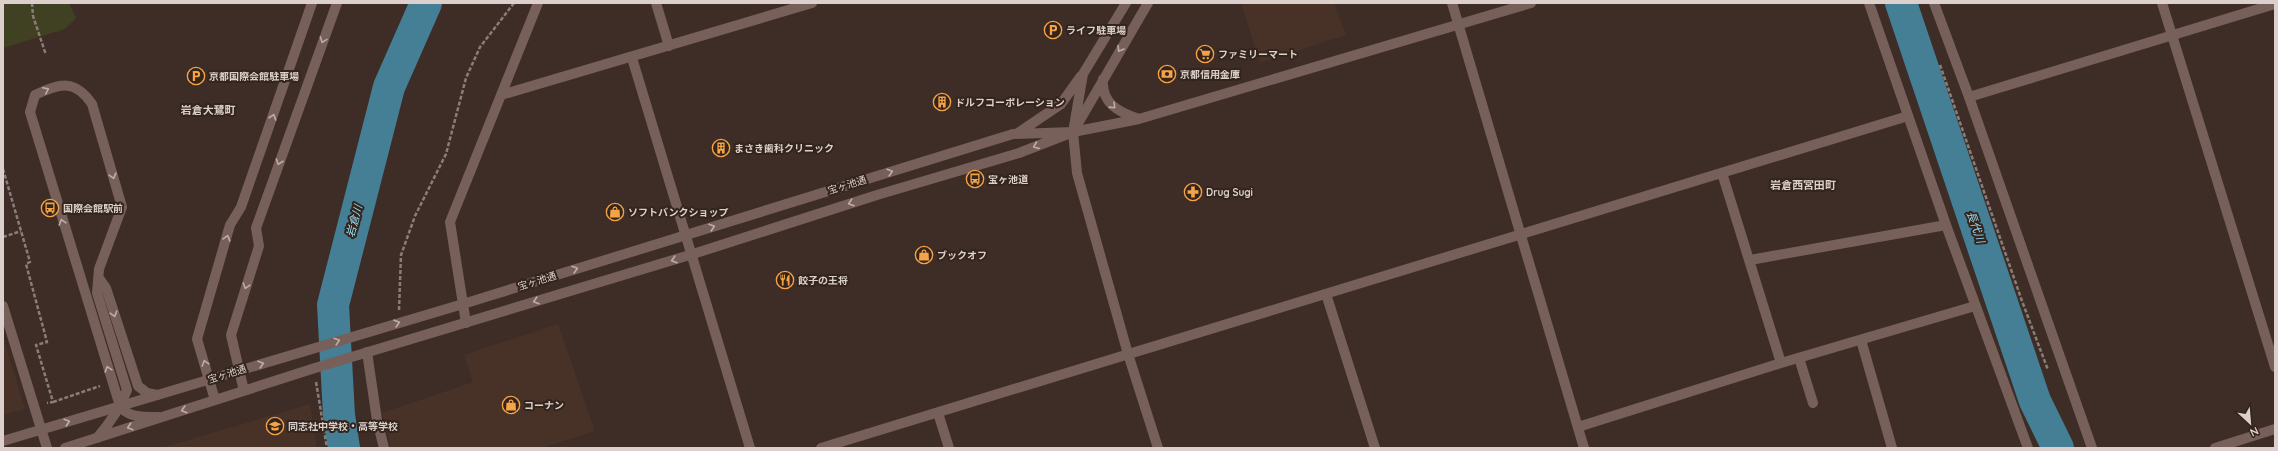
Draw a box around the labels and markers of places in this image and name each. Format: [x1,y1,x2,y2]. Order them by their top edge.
parking icon: ライフ駐車場 [1043,20,1063,40]
place label: ライフ駐車場 [1066,24,1126,37]
supermarket icon: ファミリーマート [1195,44,1215,64]
place label: ファミリーマート [1218,48,1298,61]
bank icon: 京都信用金庫 [1157,64,1177,84]
parking icon: 京都国際会館駐車場 [186,66,206,86]
place label: 京都信用金庫 [1180,68,1240,81]
place label: 京都国際会館駐車場 [209,70,299,83]
building icon: ドルフコーポレーション [932,92,952,112]
place label: ドルフコーポレーション [955,96,1065,109]
building icon: まさき歯科クリニック [711,138,731,158]
place label: まさき歯科クリニック [734,142,834,155]
bus stop icon: 宝ヶ池道 [965,169,985,189]
place label: 宝ヶ池道 [988,173,1029,186]
pharmacy icon: Drug Sugi [1183,182,1203,202]
place label: Drug Sugi [1206,186,1253,199]
bus stop icon: 国際会館駅前 [40,198,60,218]
place label: 国際会館駅前 [63,202,123,215]
shop icon: ソフトバンクショップ [605,202,625,222]
place label: ソフトバンクショップ [628,206,729,219]
shop icon: ブックオフ [914,245,934,265]
place label: ブックオフ [937,249,987,262]
restaurant icon: 餃子の王将 [775,270,795,290]
place label: 餃子の王将 [798,274,848,287]
shop icon: コーナン [501,395,521,415]
place label: コーナン [524,399,564,412]
school or university icon: 同志社中学校・高等学校 [265,416,285,436]
place label: 同志社中学校・高等学校 [288,420,398,433]

